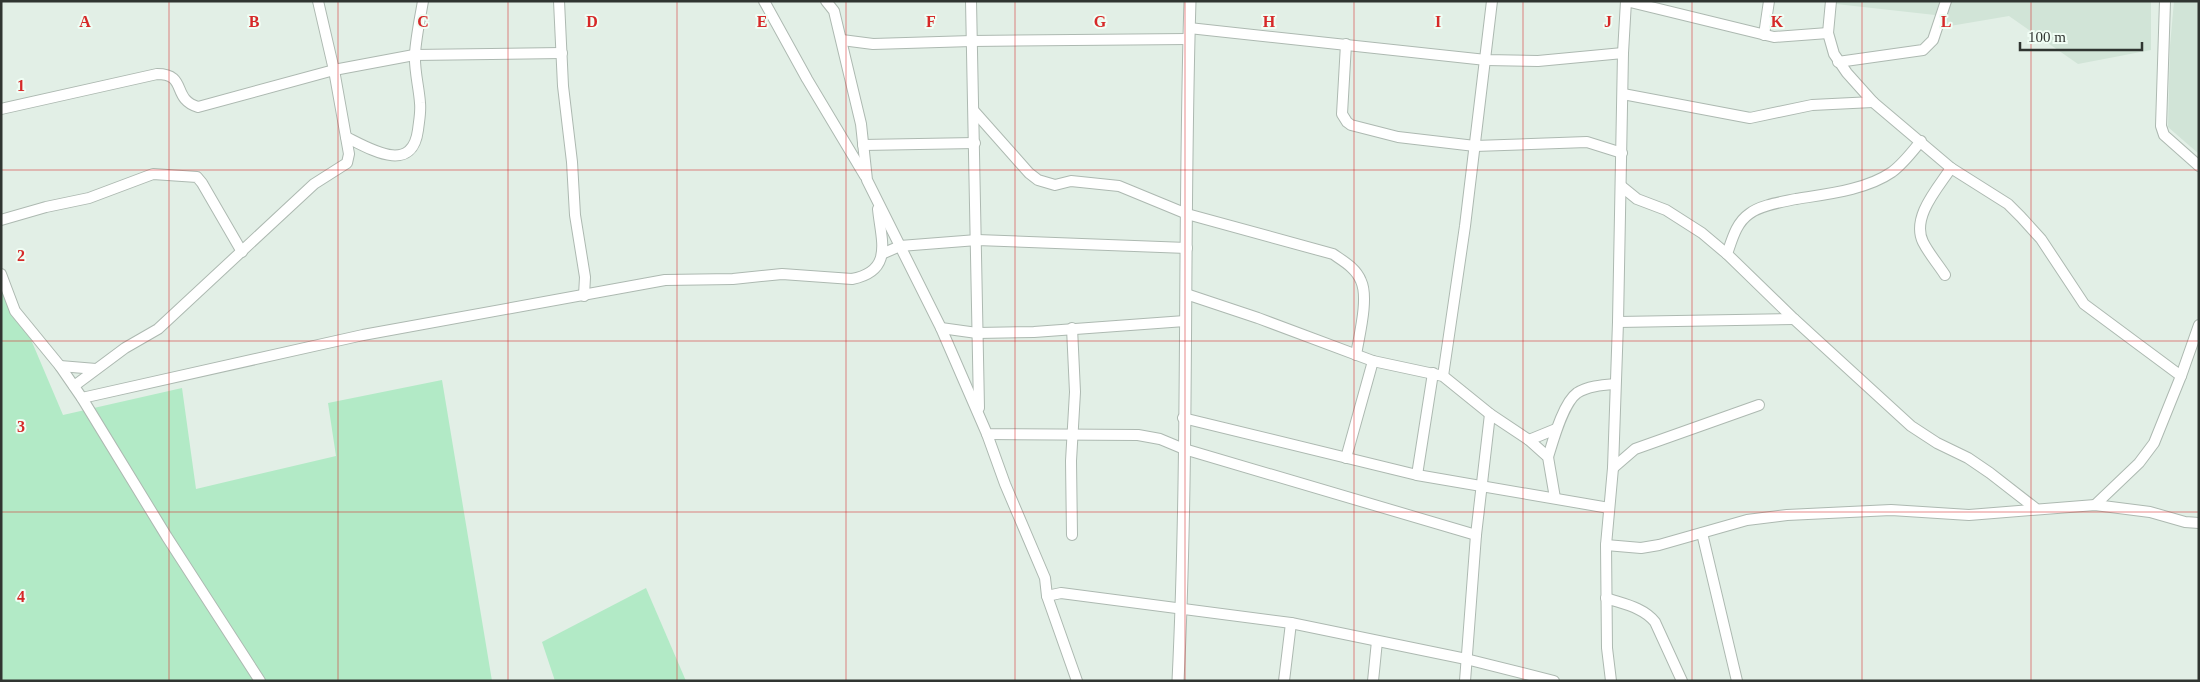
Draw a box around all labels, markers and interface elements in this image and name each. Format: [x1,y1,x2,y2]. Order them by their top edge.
text: A [79,13,91,30]
text: B [249,13,260,30]
text: C [417,13,429,30]
text: D [586,13,598,30]
text: E [757,13,767,30]
text: F [926,13,936,30]
text: G [1094,13,1107,30]
text: H [1263,13,1276,30]
text: I [1435,13,1441,30]
text: J [1604,13,1612,30]
text: K [1771,13,1784,30]
text: L [1941,13,1951,30]
scale bar [2020,20,2142,52]
text: 100 m [2028,29,2066,45]
text: 1 [17,77,25,94]
text: 2 [17,247,25,264]
text: 3 [17,418,25,435]
text: 4 [17,588,25,605]

